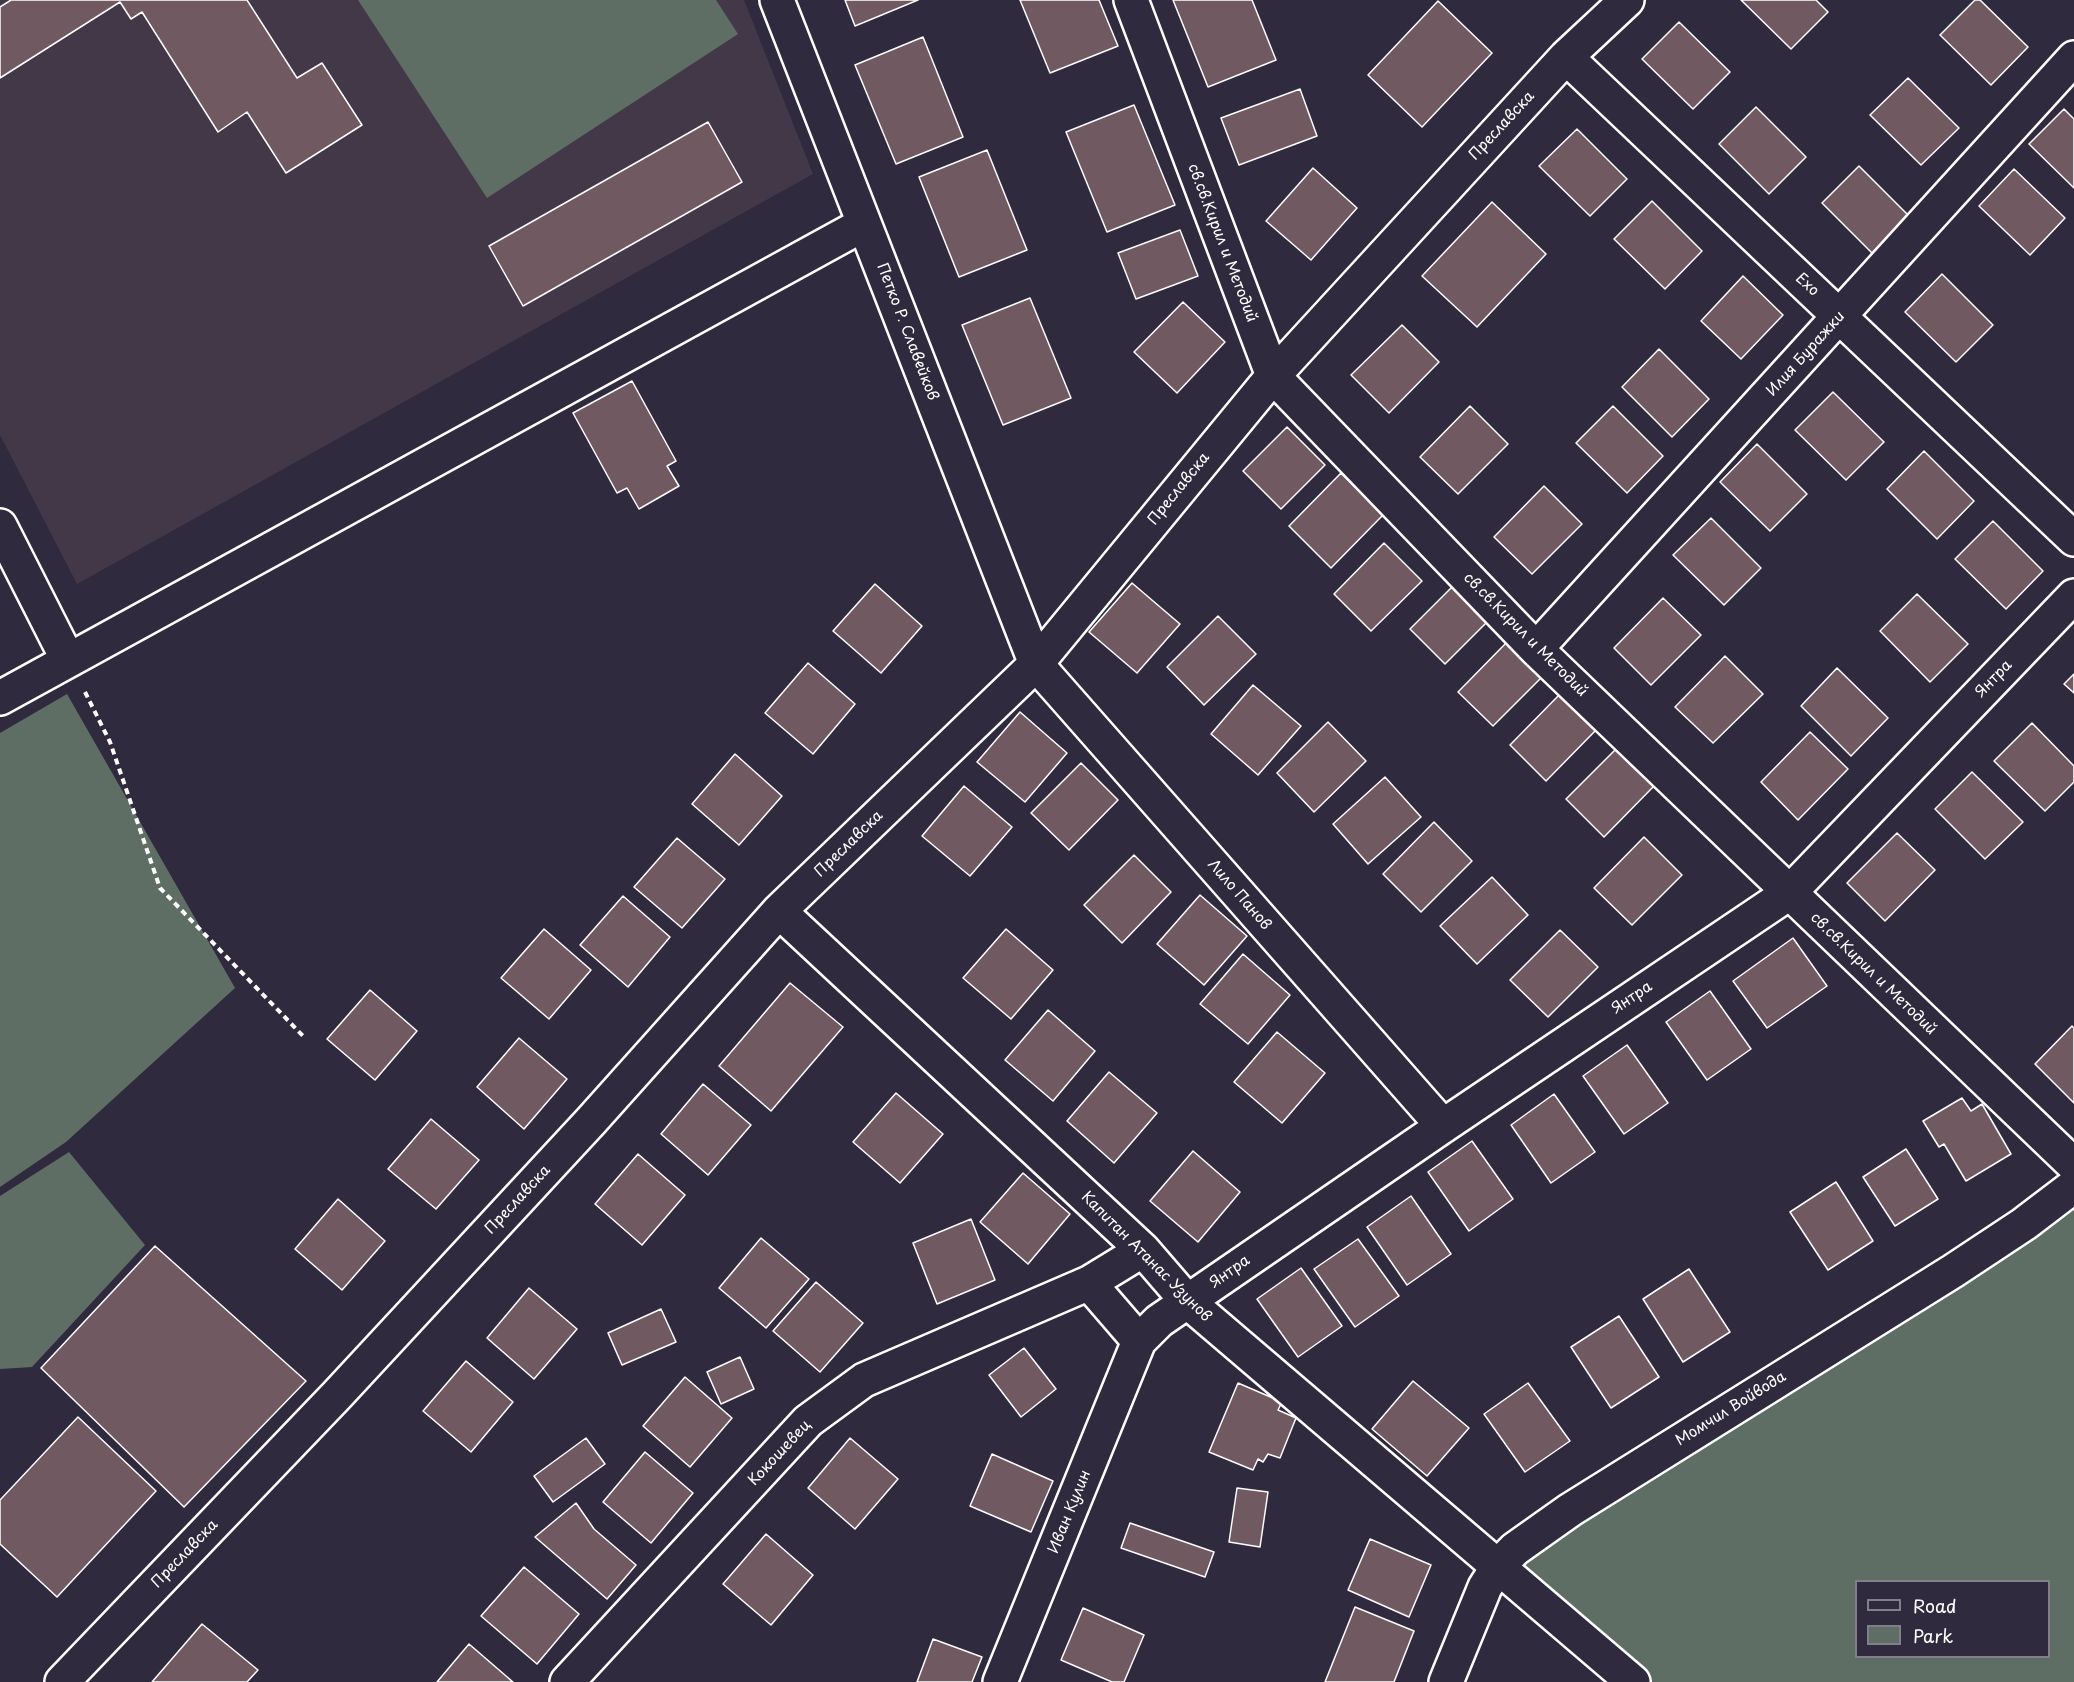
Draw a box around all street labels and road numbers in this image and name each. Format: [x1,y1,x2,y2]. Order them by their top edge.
street label: Преславска [1466,88,1538,164]
street label: св.св.Кирил и Методий [1183,161,1261,325]
street label: Петко Р. Славейков [873,261,941,403]
street label: Ехо [1792,270,1822,300]
street label: Илия Буражки [1763,308,1849,400]
street label: Преславска [1144,449,1214,529]
street label: св.св.Кирил и Методий [1459,569,1591,701]
street label: Янтра [1972,657,2016,701]
street label: Преславска [811,807,887,881]
street label: Лило Панов [1204,856,1274,934]
street label: св.св.Кирил и Методий [1806,909,1940,1039]
street label: Янтра [1608,978,1656,1018]
street label: Преславска [482,1162,554,1238]
street label: Капитан Атанас Узунов [1077,1188,1215,1326]
street label: Янтра [1206,1252,1254,1292]
street label: Момчил Войвода [1673,1368,1789,1450]
street label: Кокошевец [745,1416,815,1490]
street label: Иван Кулин [1045,1468,1095,1556]
street label: Преславска [148,1516,222,1592]

